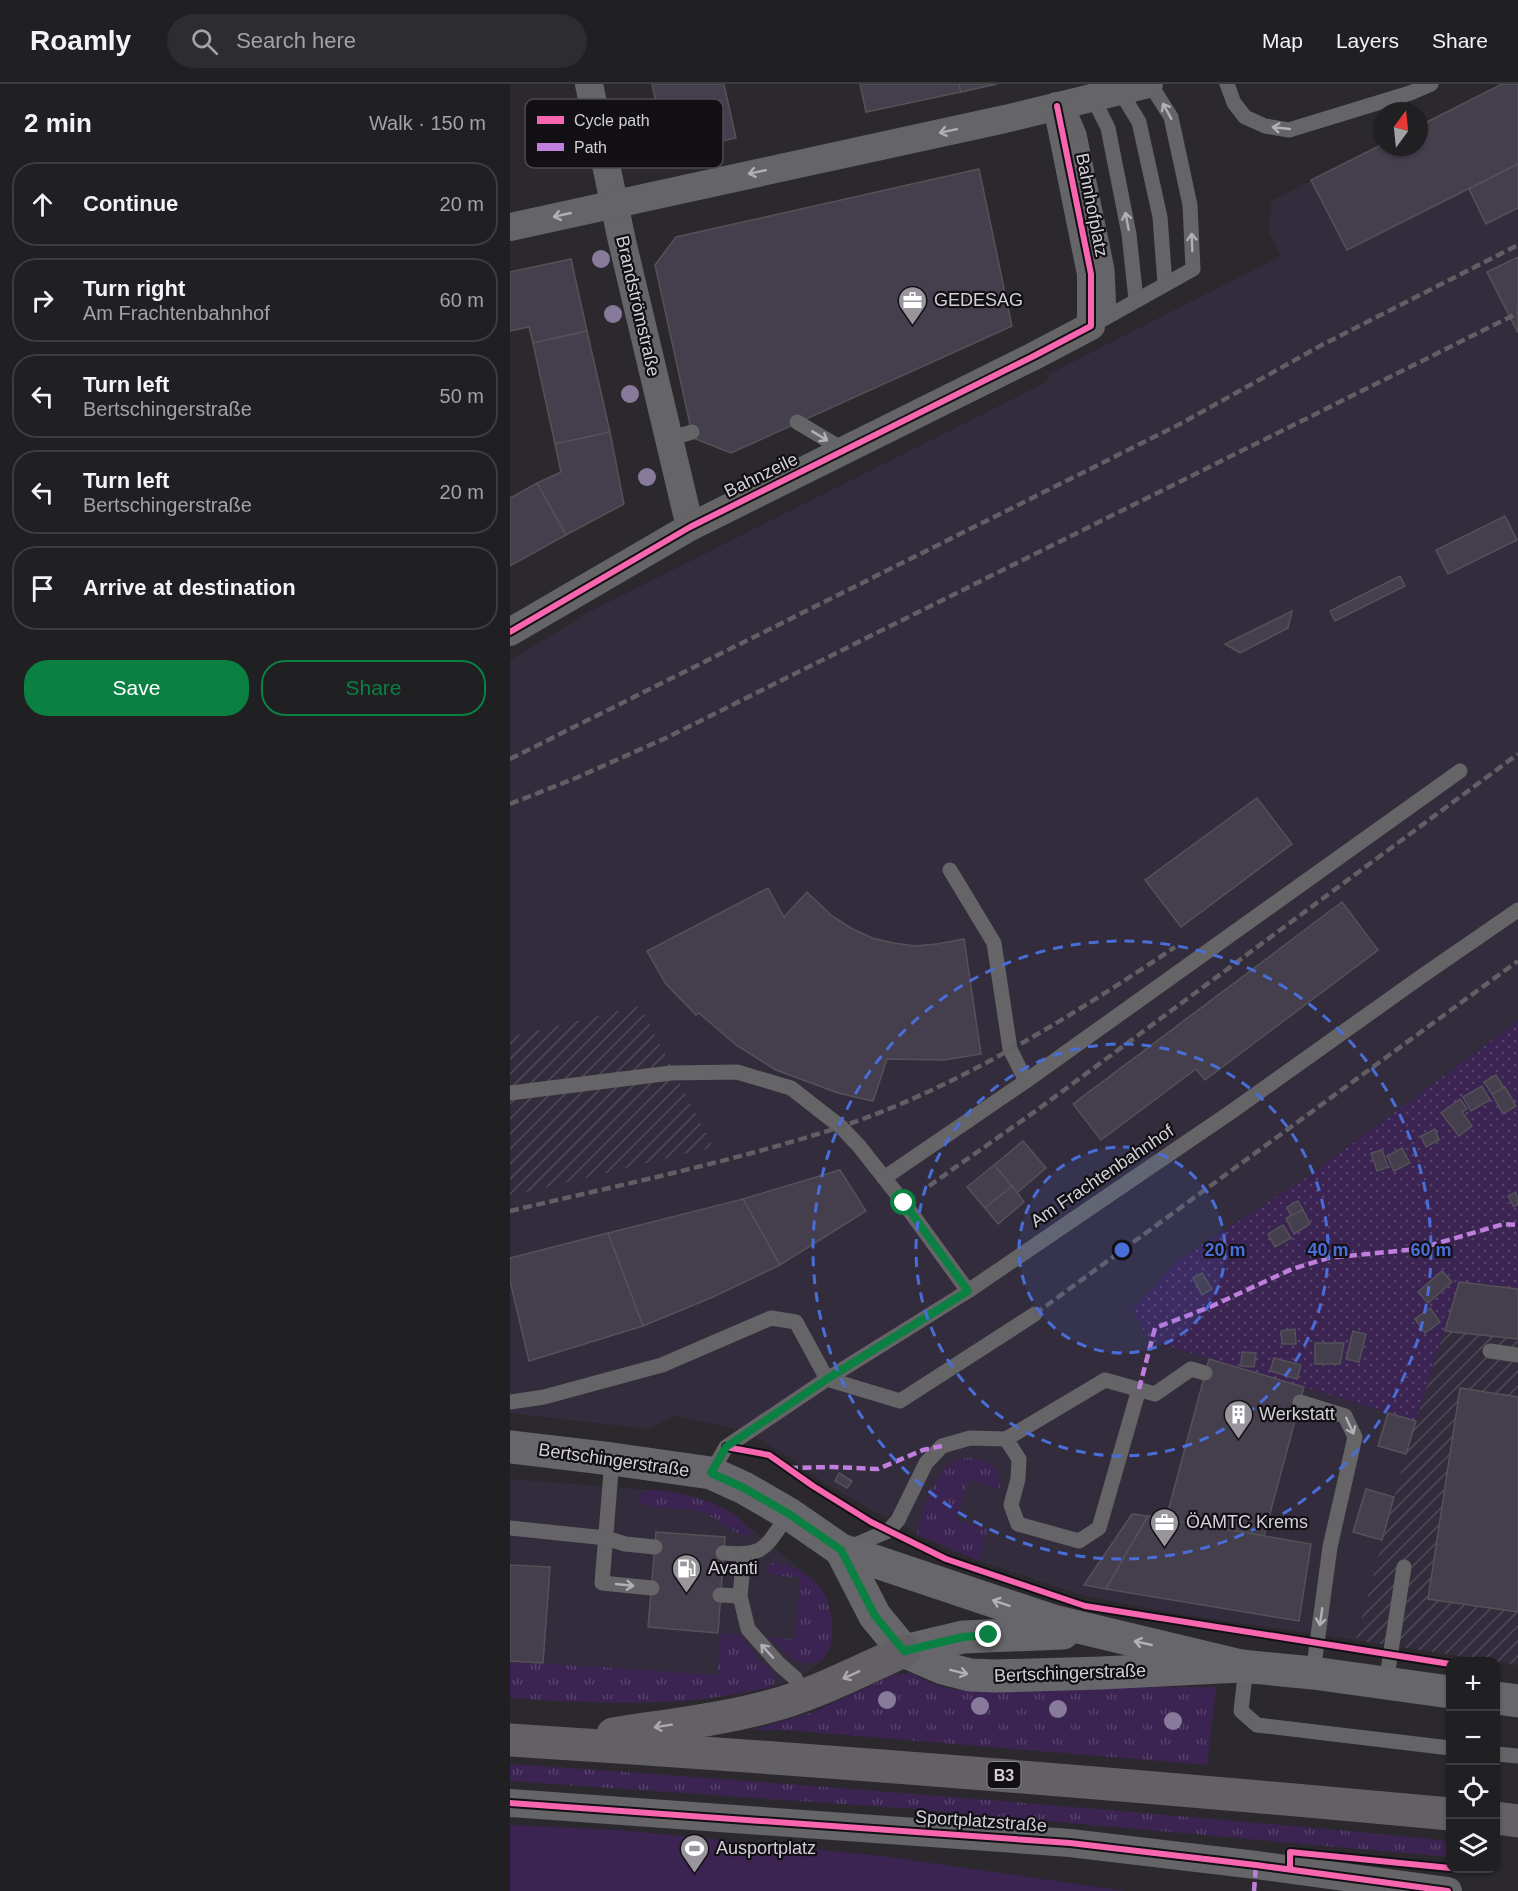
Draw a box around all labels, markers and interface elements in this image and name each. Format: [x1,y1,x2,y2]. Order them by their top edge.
search box [167,14,587,68]
text: Roamly [30,25,131,56]
icon: search [188,25,221,58]
text: Search here [236,28,356,53]
text: Map [1262,29,1303,52]
text: Layers [1336,29,1399,52]
text: Share [1432,29,1488,52]
legend [525,99,723,168]
north arrow [1374,102,1428,156]
one-way arrow [1161,103,1172,121]
text: 2 min [24,108,92,138]
text: Walk · 150 m [369,112,486,134]
text: Cycle path [574,112,650,129]
one-way arrow [1272,122,1292,133]
one-way arrow [939,126,958,137]
text: Path [574,139,607,156]
street label: Bahnhofplatz [1072,152,1112,258]
one-way arrow [748,167,767,178]
icon: ahead [26,188,59,221]
text: Continue [83,191,178,216]
text: 20 m [440,193,484,215]
one-way arrow [553,210,572,222]
one-way arrow [1121,212,1132,231]
one-way arrow [1186,233,1197,253]
street label: Brandströmstraße [612,234,664,378]
text: Turn right [83,276,185,301]
icon: right [26,284,59,317]
office icon: GEDESAG [897,284,929,326]
text: 60 m [440,289,484,311]
place label: GEDESAG [934,290,1023,310]
text: Am Frachtenbahnhof [83,302,270,324]
text: Turn left [83,372,169,397]
icon: left [26,380,59,413]
text: 50 m [440,385,484,407]
text: Bertschingerstraße [83,398,252,420]
one-way arrow [811,431,828,443]
street label: Bahnzeile [721,449,801,501]
text: Turn left [83,468,169,493]
icon: left [26,476,59,509]
text: 20 m [440,481,484,503]
text: Bertschingerstraße [83,494,252,516]
icon: arrive [26,572,59,605]
text: Arrive at destination [83,575,296,600]
button: Save [24,660,249,716]
button: Share [261,660,486,716]
street label: Am Frachtenbahnhof [1027,1120,1178,1231]
route start [890,1189,916,1215]
centre of rings [1112,1240,1132,1260]
text: 20 m [1204,1240,1246,1260]
text: 40 m [1307,1240,1349,1260]
text: 60 m [1410,1240,1452,1260]
building icon: Werkstatt [1222,1398,1254,1440]
place label: Werkstatt [1259,1404,1335,1424]
one-way arrow [1344,1416,1356,1434]
street label: Bertschingerstraße [537,1440,691,1480]
office icon: ÖAMTC Krems [1149,1506,1181,1548]
place label: ÖAMTC Krems [1186,1512,1308,1532]
fuel station icon: Avanti [671,1552,703,1594]
place label: Avanti [708,1558,758,1578]
one-way arrow [615,1580,634,1591]
one-way arrow [993,1597,1011,1608]
one-way arrow [1315,1606,1326,1626]
route end [975,1621,1001,1647]
one-way arrow [1134,1637,1153,1649]
one-way arrow [760,1644,774,1659]
map controls [1446,1657,1500,1873]
button: + [1446,1657,1500,1711]
street label: Bertschingerstraße [994,1660,1146,1686]
one-way arrow [949,1666,968,1678]
one-way arrow [842,1669,860,1681]
button: − [1446,1711,1500,1765]
one-way arrow [654,1720,674,1731]
road number: B3 [988,1762,1020,1788]
button: locate [1446,1765,1500,1819]
street label: Sportplatzstraße [914,1806,1048,1836]
button: layers [1446,1819,1500,1873]
sports icon: Ausportplatz [679,1832,711,1874]
place label: Ausportplatz [716,1838,816,1858]

